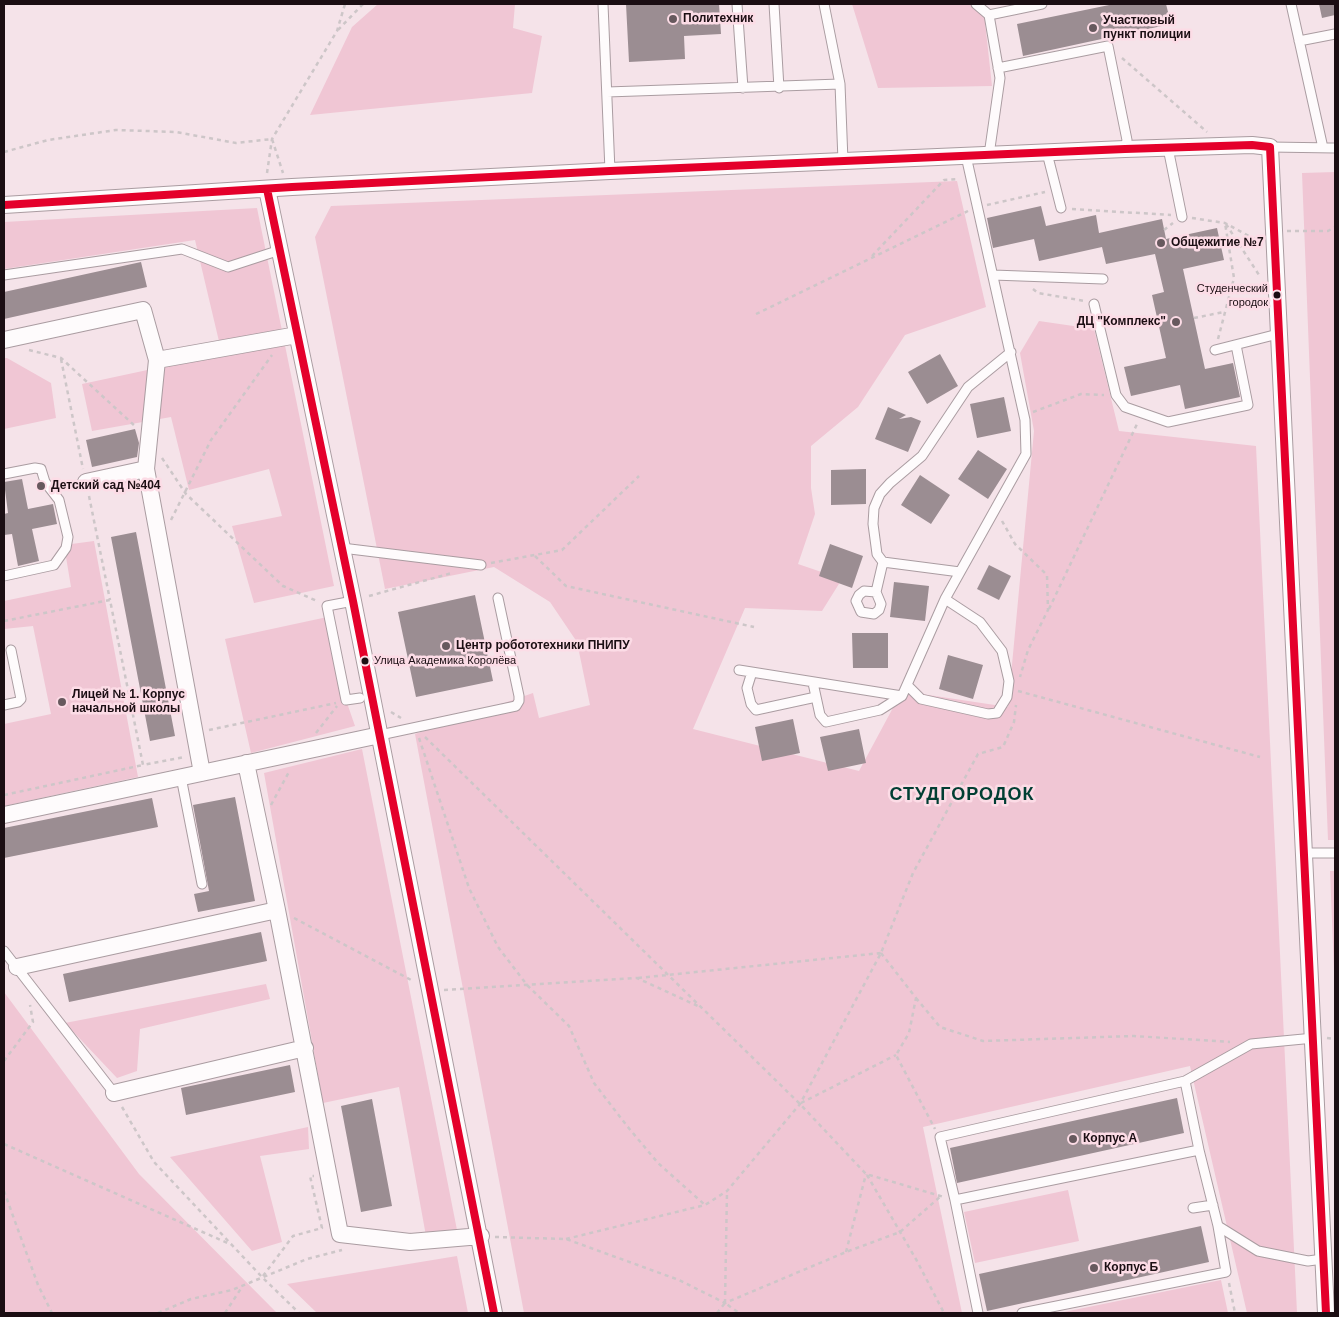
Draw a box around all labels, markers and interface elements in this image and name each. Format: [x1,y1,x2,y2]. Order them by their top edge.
place label: Политехник [683,12,753,26]
marker: Политехник [667,13,679,25]
place label: Участковый пункт полиции [1103,14,1191,42]
marker: Участковый пункт полиции [1087,22,1099,34]
place label: Общежитие №7 [1171,236,1264,250]
marker: Общежитие №7 [1155,237,1167,249]
place label: Студенческий городок [1197,282,1268,308]
marker: Студенческий городок [1272,290,1282,300]
place label: ДЦ "Комплекс" [1077,315,1166,329]
marker: ДЦ "Комплекс" [1170,316,1182,328]
place label: Детский сад №404 [51,479,161,493]
marker: Детский сад №404 [35,480,47,492]
place label: Центр робототехники ПНИПУ [456,639,630,653]
marker: Центр робототехники ПНИПУ [440,640,452,652]
place label: Улица Академика Королёва [374,654,516,668]
marker: Улица Академика Королёва [360,656,370,666]
place label: Лицей № 1. Корпус начальной школы [72,688,185,716]
marker: Лицей № 1. Корпус начальной школы [56,696,68,708]
district label: СТУДГОРОДОК [888,784,1036,806]
place label: Корпус А [1083,1132,1137,1146]
marker: Корпус А [1067,1133,1079,1145]
place label: Корпус Б [1104,1261,1158,1275]
marker: Корпус Б [1088,1262,1100,1274]

